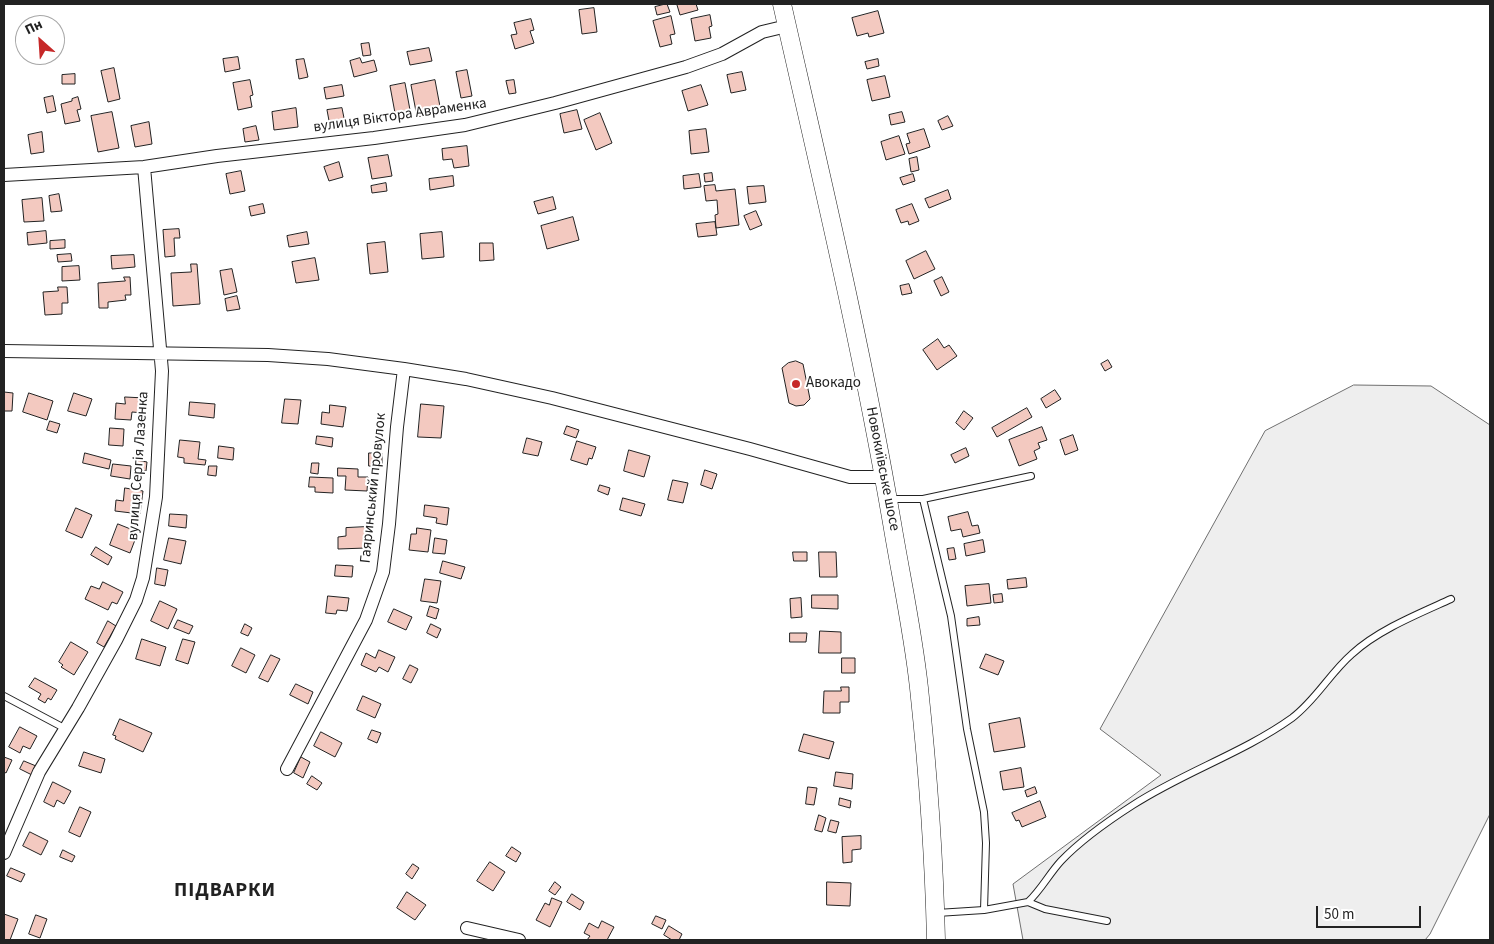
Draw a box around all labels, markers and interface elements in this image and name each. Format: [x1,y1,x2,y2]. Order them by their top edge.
north arrow [15,15,65,65]
text: Пн [22,15,46,40]
street label: вулиця Віктора Авраменка [312,95,488,137]
place label: Авокадо [806,375,861,393]
marker: Авокадо [790,378,802,390]
street label: вулиця Сергія Лазенка [125,391,153,541]
street label: Новокиївське шосе [861,405,903,533]
street label: Гаяринський провулок [357,412,391,564]
district label: ПІДВАРКИ [173,880,277,904]
scale bar [1319,896,1424,928]
text: 50 m [1324,904,1354,925]

